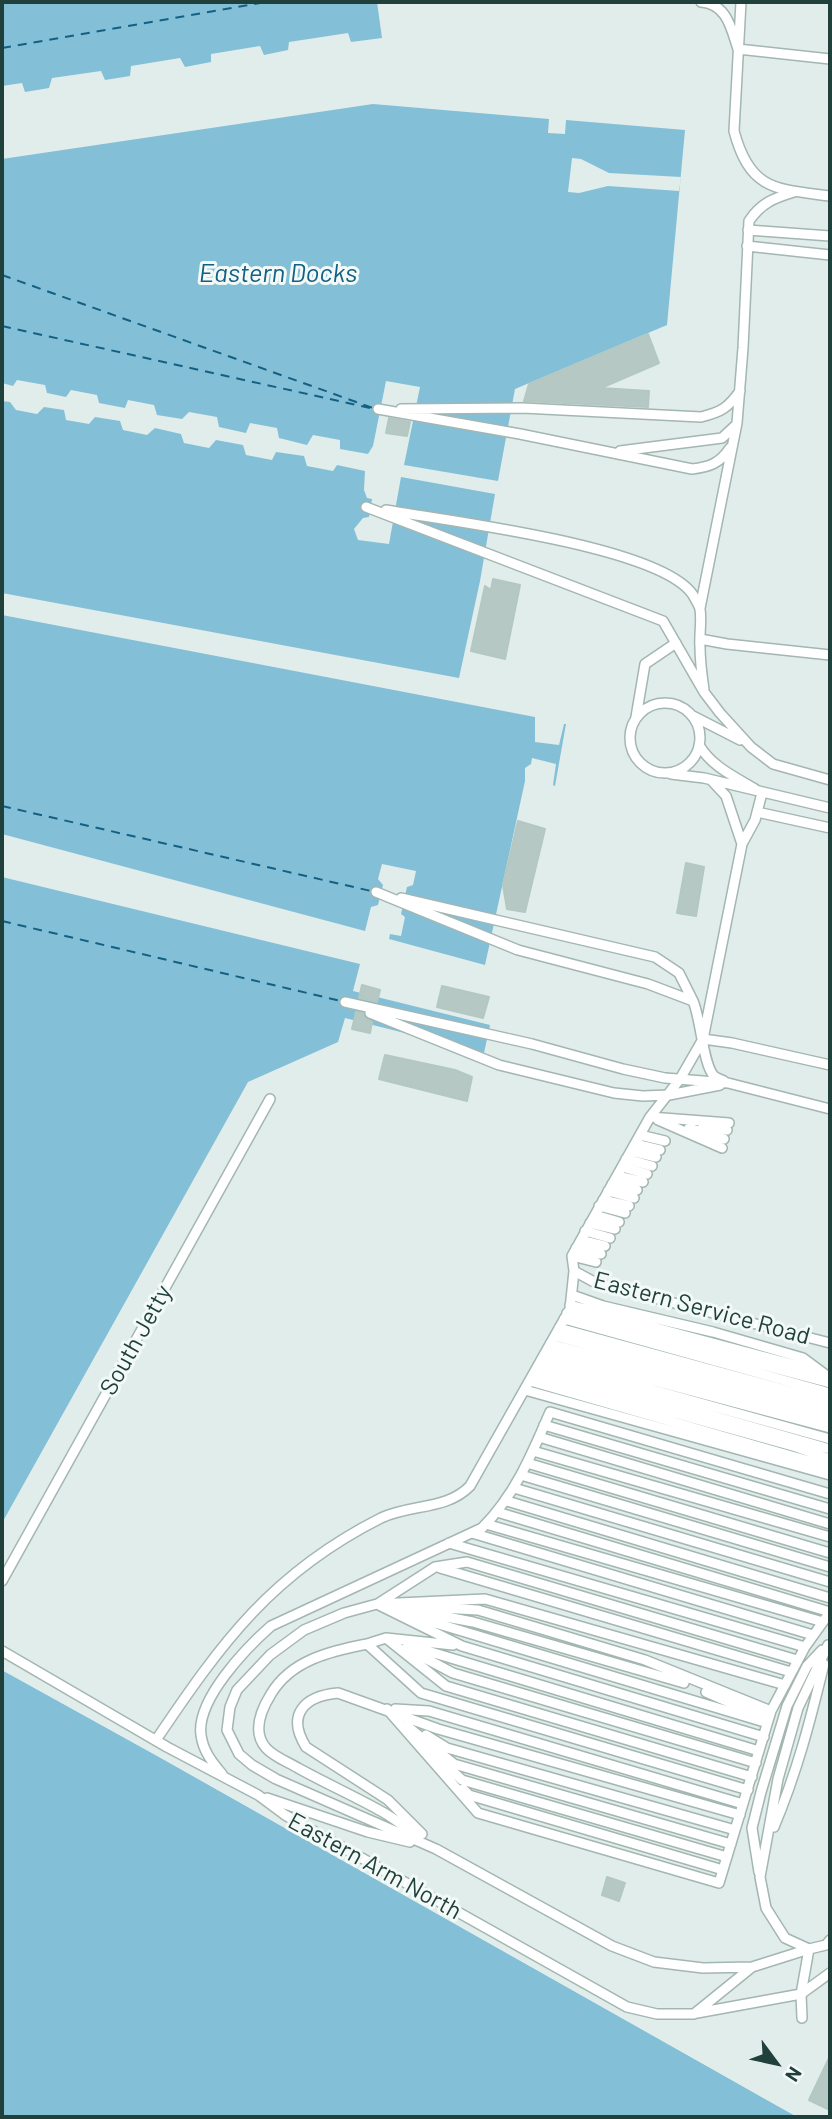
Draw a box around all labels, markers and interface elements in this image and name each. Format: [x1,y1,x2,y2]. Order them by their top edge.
water label: Eastern Docks [199,257,357,289]
street label: Eastern Service Road [591,1265,813,1351]
street label: South Jetty [94,1280,178,1400]
street label: Eastern Arm North [283,1806,467,1926]
north arrow [741,2028,811,2098]
text: N [781,2063,807,2086]

